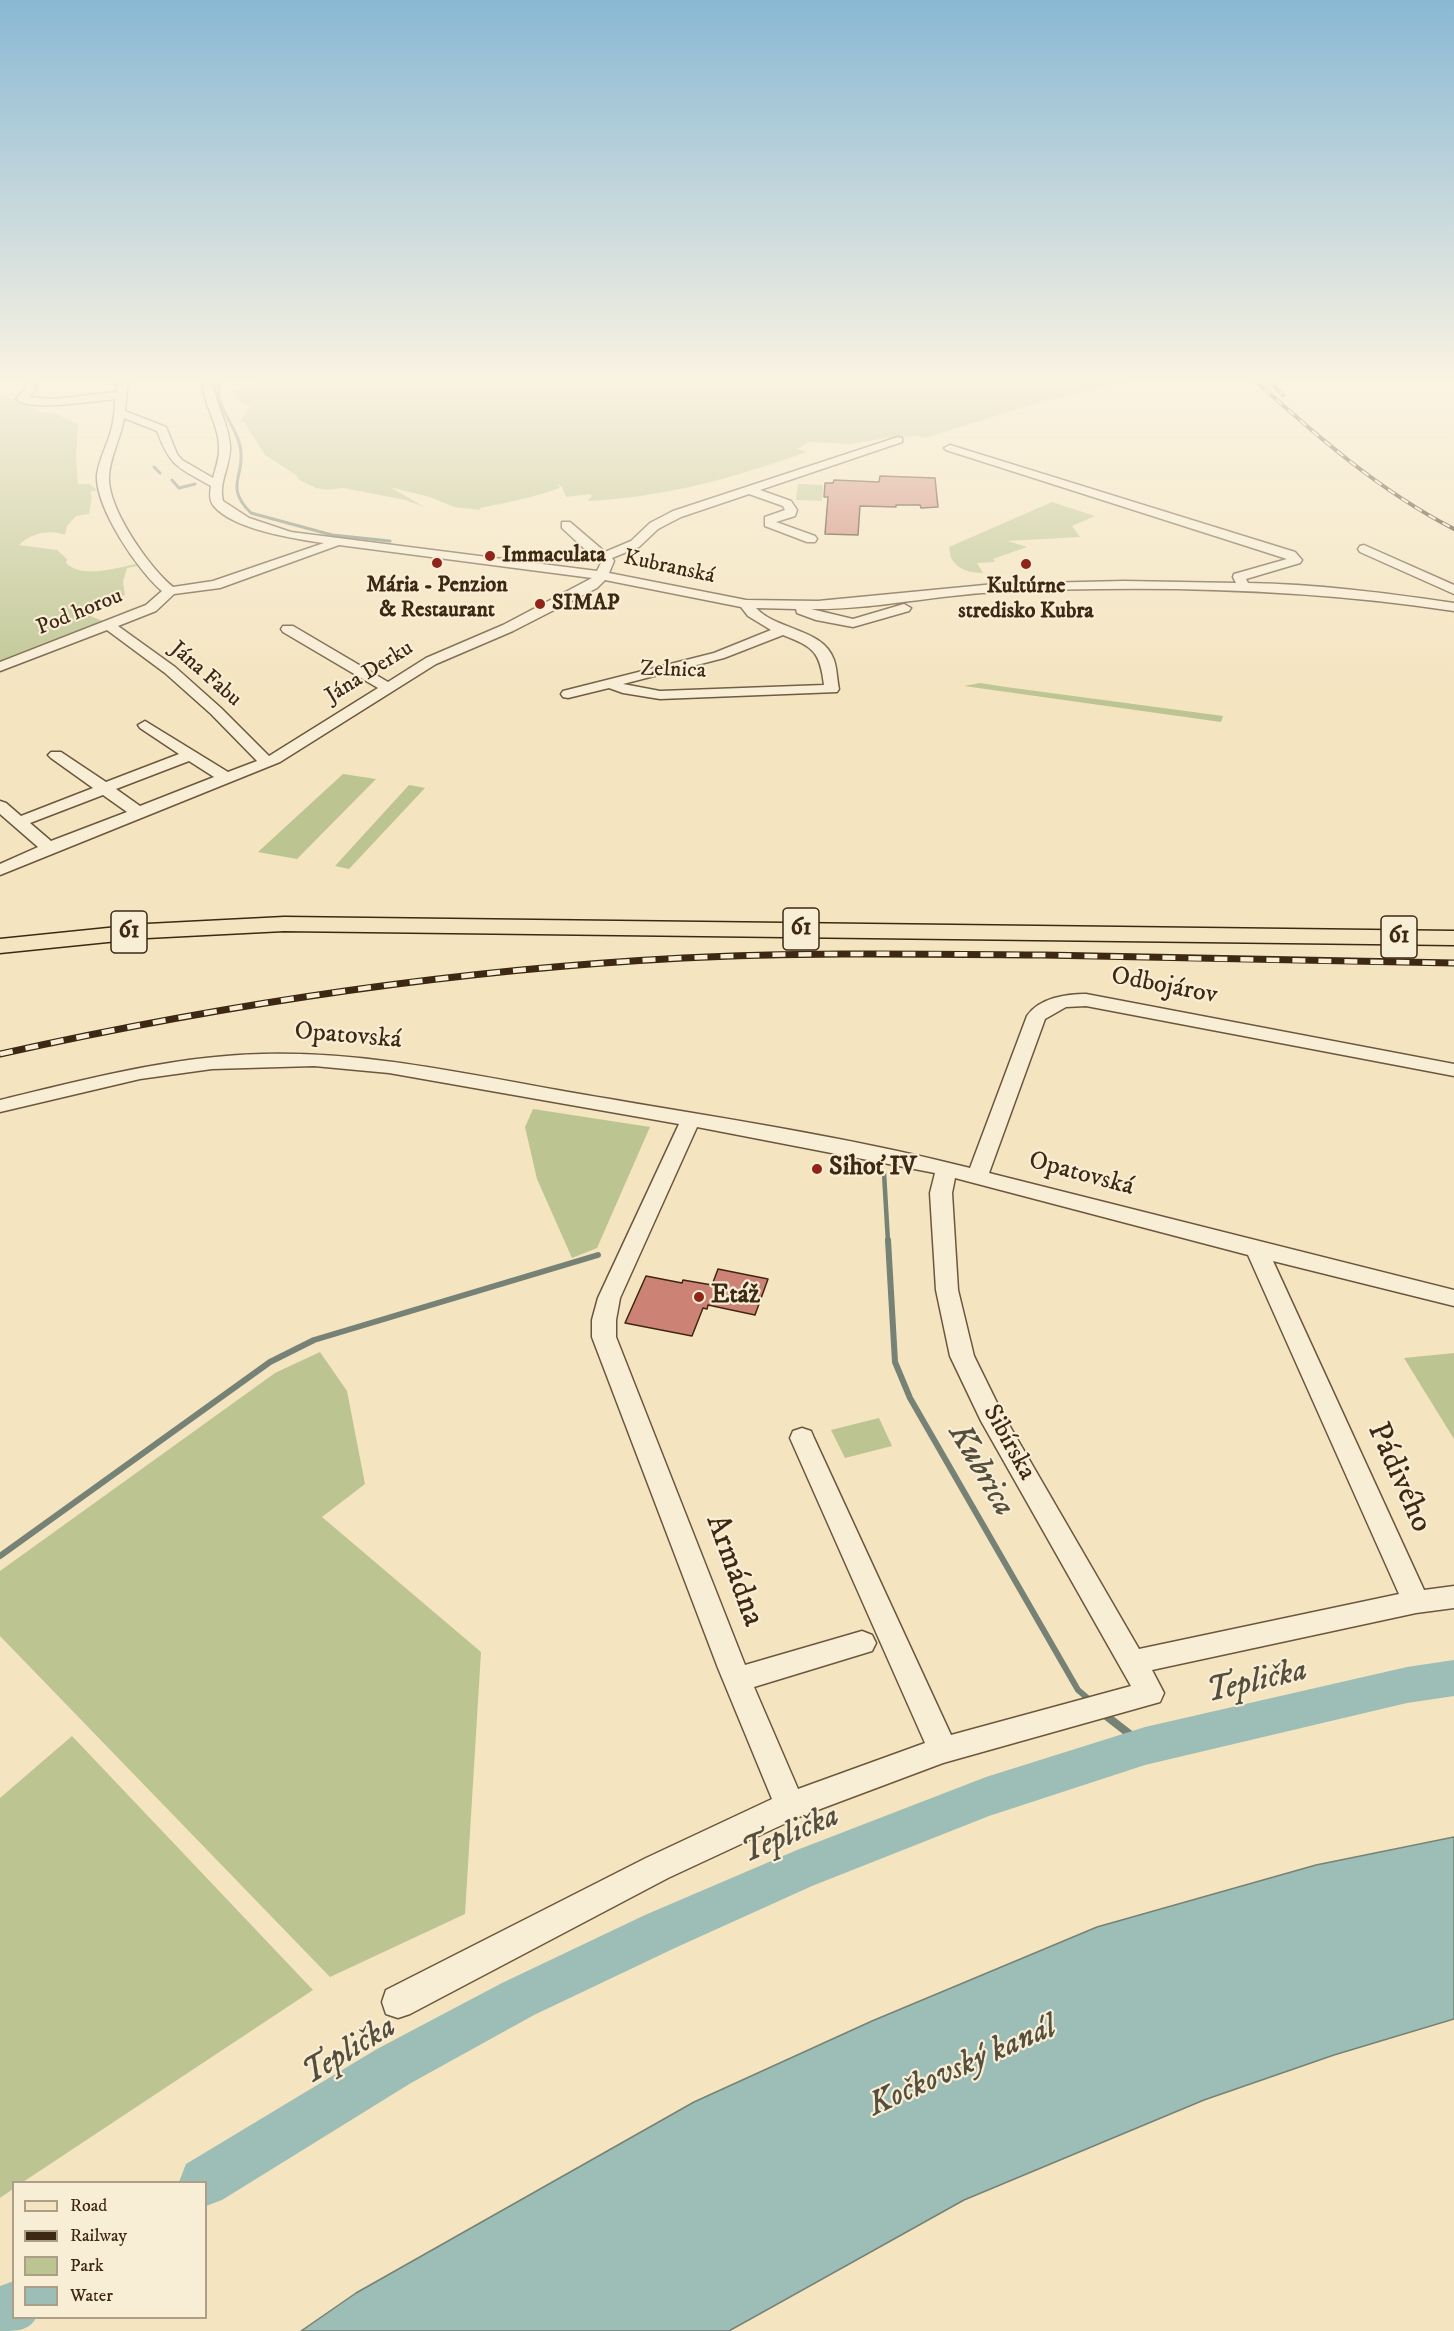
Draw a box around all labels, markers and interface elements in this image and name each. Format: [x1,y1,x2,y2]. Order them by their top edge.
place label: Immaculata [502,543,606,569]
street label: Kubranská [621,545,717,591]
marker: Immaculata [483,549,497,563]
marker: Mária - Penzion & Restaurant [430,556,444,570]
marker: Kultúrne stredisko Kubra [1019,557,1033,571]
place label: Mária - Penzion & Restaurant [366,573,508,624]
place label: Kultúrne stredisko Kubra [958,574,1094,626]
street label: Pod horou [33,584,127,642]
place label: SIMAP [552,591,619,617]
marker: SIMAP [533,597,547,611]
street label: Jána Derku [321,636,419,710]
street label: Jána Fabu [164,637,246,713]
street label: Zelnica [640,657,706,685]
road number: 61 [783,908,819,950]
road number: 61 [111,911,147,953]
road number: 61 [1381,916,1417,958]
street label: Odbojárov [1108,961,1220,1013]
street label: Opatovská [293,1017,403,1057]
street label: Opatovská [1025,1146,1137,1204]
place label: Sihoť IV [829,1153,917,1185]
marker: Sihoť IV [810,1162,824,1176]
place label: Etáž [711,1281,760,1313]
marker: Etáž [692,1290,706,1304]
street label: Sibírska [975,1400,1041,1486]
street label: Pádivého [1357,1417,1439,1539]
water label: Kubrica [938,1418,1022,1524]
street label: Armádna [695,1510,771,1632]
water label: Teplička [1203,1652,1311,1714]
water label: Teplička [736,1798,846,1874]
water label: Teplička [296,2009,404,2095]
water label: Kočkovský kanál [863,2009,1063,2127]
legend [12,2181,207,2319]
text: Road [70,2195,107,2217]
text: Railway [70,2225,127,2247]
text: Park [70,2255,104,2277]
text: Water [70,2285,113,2307]

